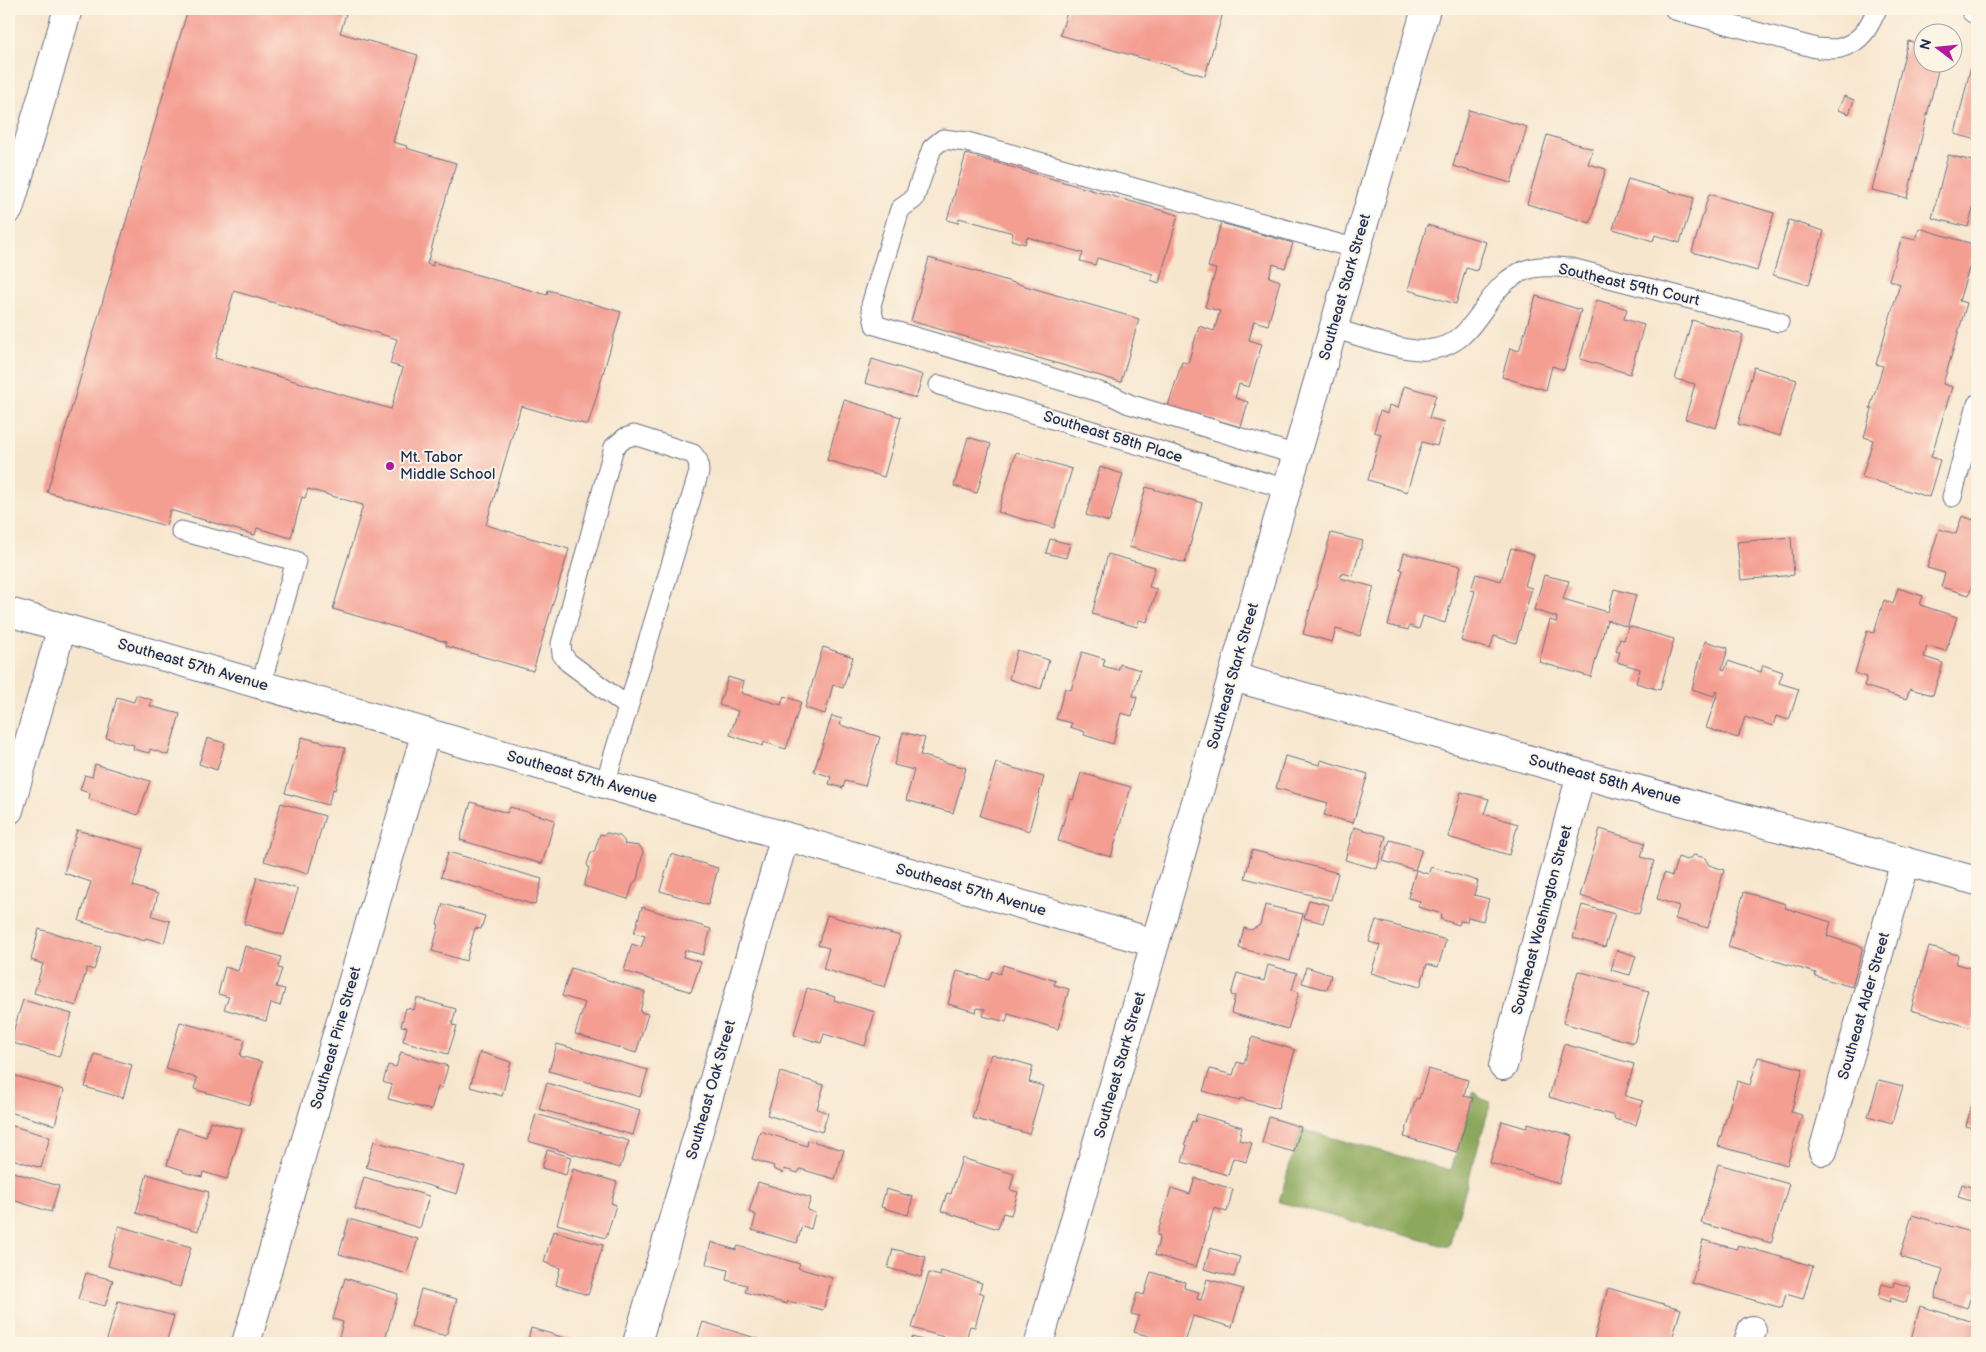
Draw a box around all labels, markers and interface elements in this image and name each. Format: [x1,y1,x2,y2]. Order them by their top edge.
north arrow [1914,22,1964,72]
text: N [1916,37,1936,52]
street label: Southeast Stark Street [1315,211,1375,362]
street label: Southeast 59th Court [1557,260,1702,311]
street label: Southeast 58th Place [1041,407,1185,467]
place label: Mt. Tabor Middle School [400,448,495,484]
marker: Mt. Tabor Middle School [384,460,396,472]
street label: Southeast Stark Street [1203,600,1263,751]
street label: Southeast 57th Avenue [116,634,270,696]
street label: Southeast 57th Avenue [505,746,659,808]
street label: Southeast 58th Avenue [1527,751,1683,809]
street label: Southeast Washington Street [1508,823,1577,1017]
street label: Southeast 57th Avenue [894,859,1048,921]
street label: Southeast Alder Street [1834,930,1894,1082]
street label: Southeast Pine Street [307,964,366,1111]
street label: Southeast Stark Street [1090,989,1150,1140]
street label: Southeast Oak Street [682,1018,740,1162]

